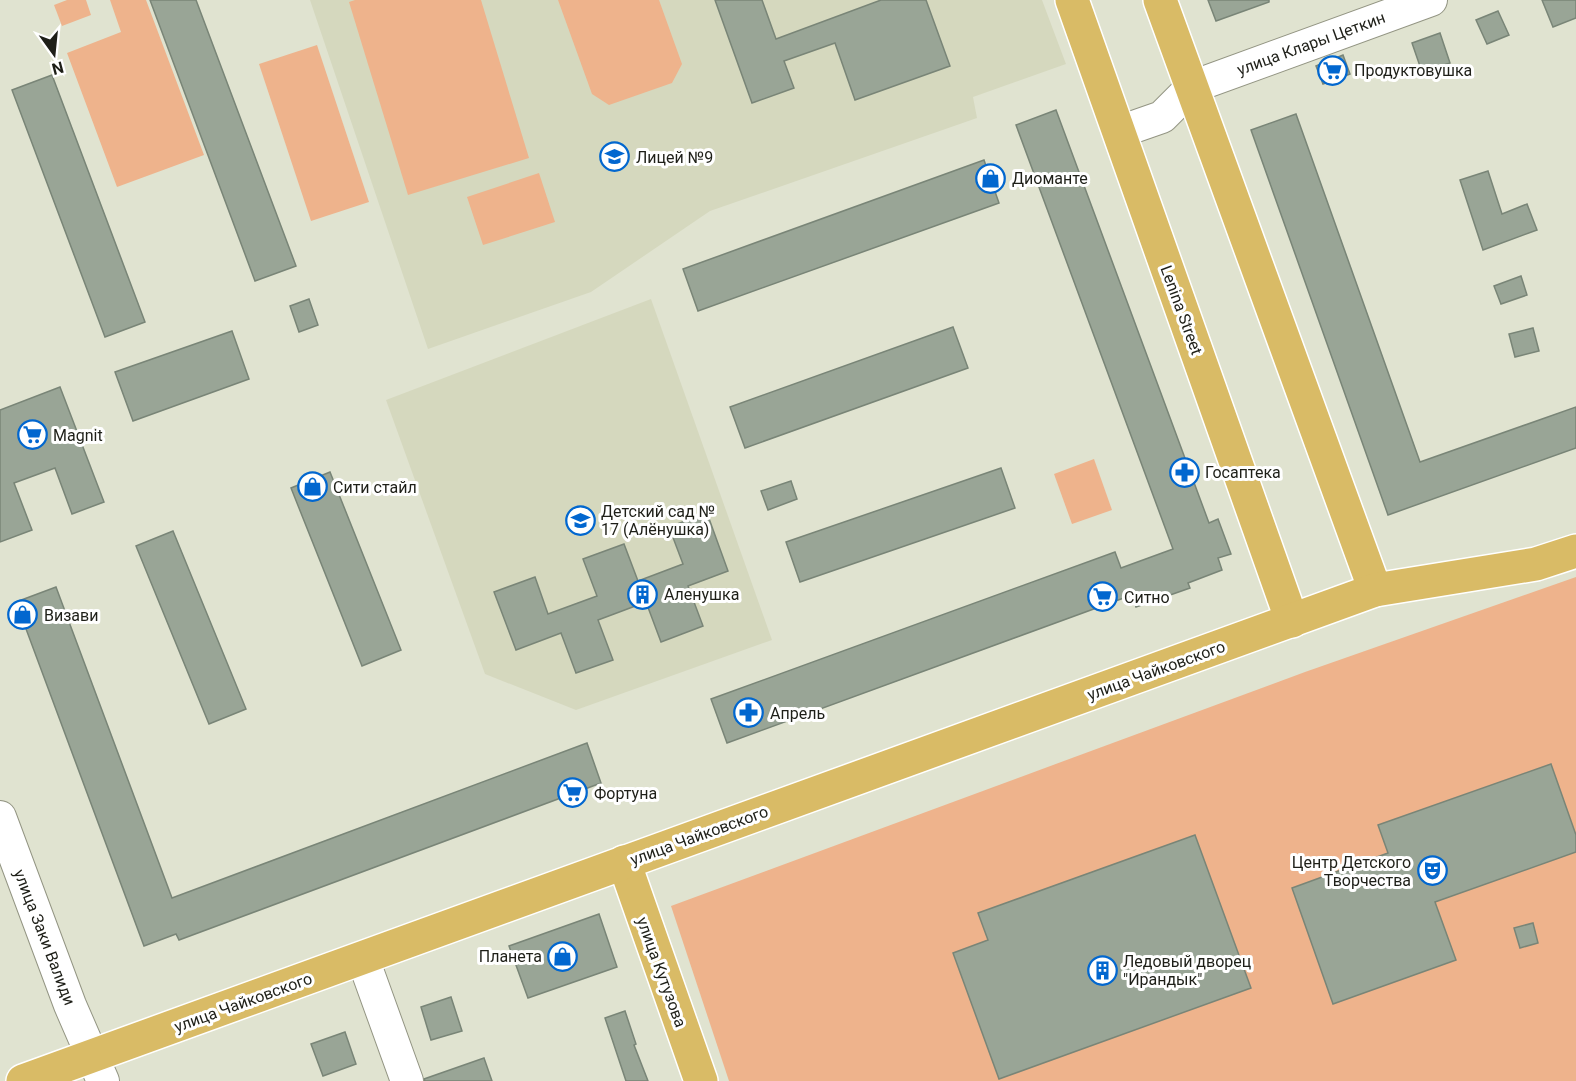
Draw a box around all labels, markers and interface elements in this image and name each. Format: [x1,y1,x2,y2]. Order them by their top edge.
street label: улица Клары Цеткин [1234,8,1388,79]
north arrow [24,24,84,84]
supermarket icon: Продуктовушка [1317,54,1349,86]
text: N [50,57,66,79]
place label: Продуктовушка [1354,61,1472,80]
school or university icon: Лицей №9 [599,141,631,173]
place label: Лицей №9 [636,148,713,167]
shop icon: Диоманте [975,162,1007,194]
place label: Диоманте [1012,169,1088,188]
street label: Lenina Street [1157,263,1206,357]
supermarket icon: Magnit [16,419,48,451]
place label: Magnit [53,426,103,445]
pharmacy icon: Госаптека [1168,456,1200,488]
place label: Госаптека [1205,463,1281,482]
shop icon: Сити стайл [296,471,328,503]
place label: Сити стайл [333,478,417,497]
place label: Детский сад № 17 (Алёнушка) [601,502,715,539]
school or university icon: Детский сад № 17 (Алёнушка) [564,504,596,536]
building icon: Аленушка [627,578,659,610]
supermarket icon: Ситно [1087,581,1119,613]
place label: Аленушка [664,585,739,604]
place label: Ситно [1124,588,1170,607]
shop icon: Визави [7,599,39,631]
place label: Визави [44,606,98,625]
street label: улица Чайковского [1085,637,1228,704]
pharmacy icon: Апрель [733,697,765,729]
place label: Апрель [770,704,825,723]
supermarket icon: Фортуна [557,777,589,809]
place label: Фортуна [594,784,657,803]
street label: улица Чайковского [628,802,771,869]
place label: Центр Детского Творчества [1292,853,1411,890]
theatre icon: Центр Детского Творчества [1416,855,1448,887]
street label: улица Заки Валиди [10,867,79,1008]
street label: улица Кутузова [633,914,690,1030]
shop icon: Планета [547,940,579,972]
place label: Планета [479,947,542,966]
place label: Ледовый дворец "Ирандык" [1123,952,1252,989]
building icon: Ледовый дворец "Ирандык" [1086,954,1118,986]
street label: улица Чайковского [172,969,315,1036]

